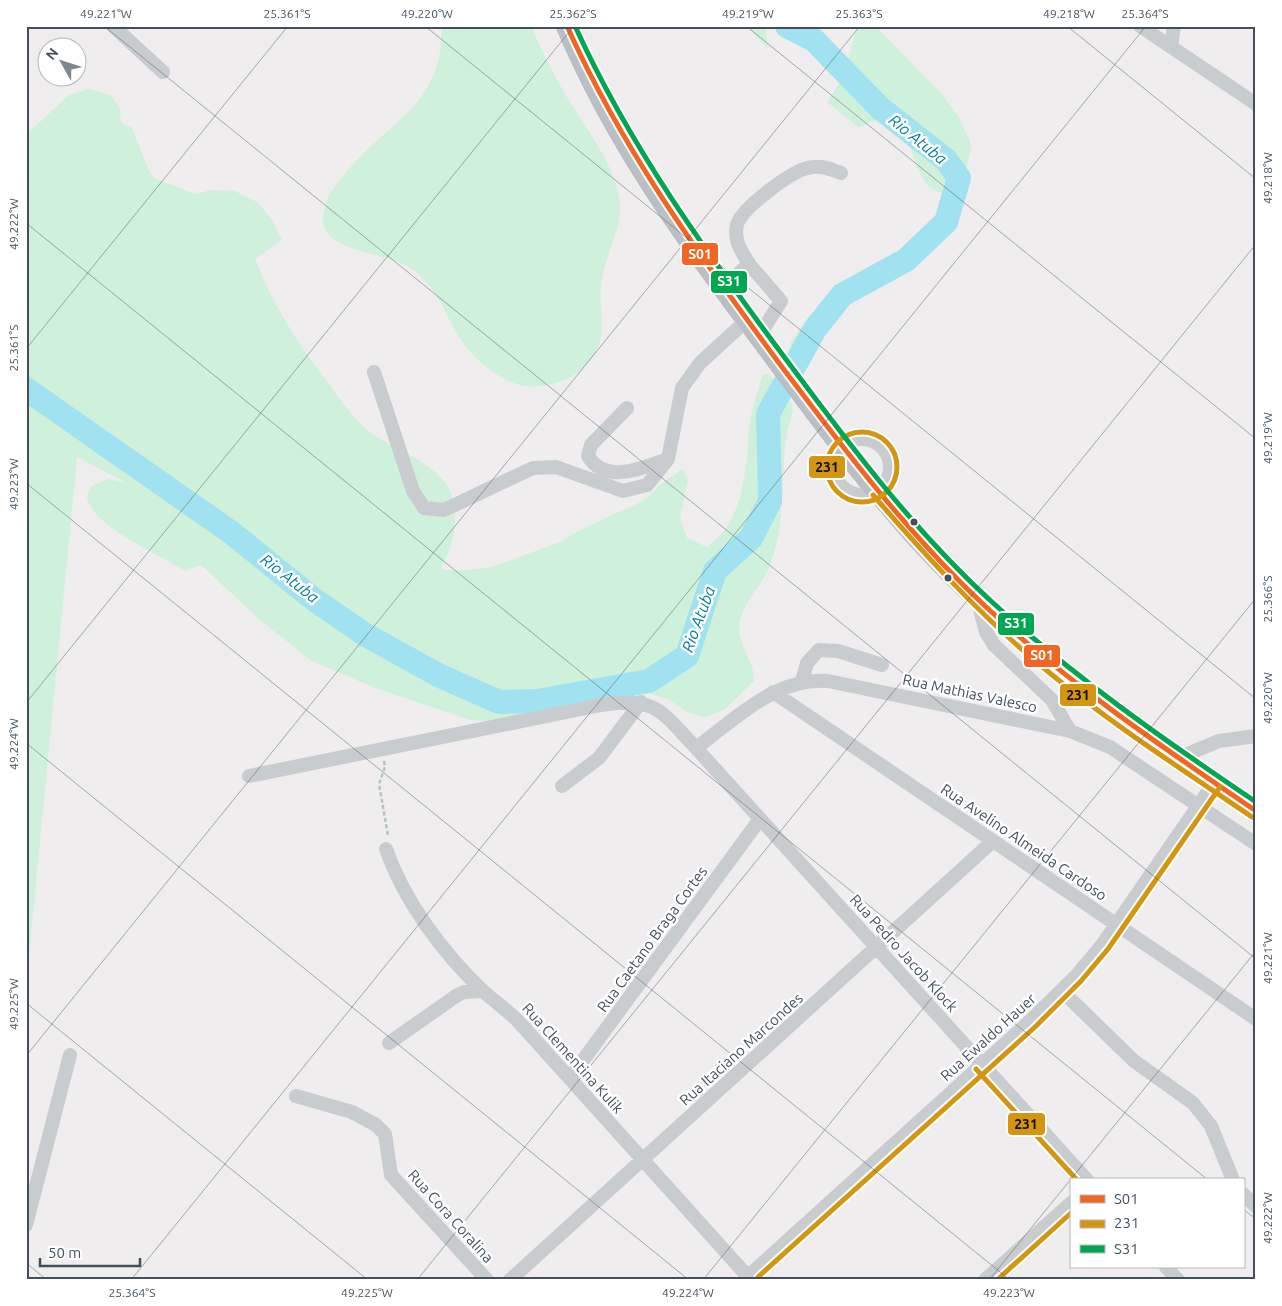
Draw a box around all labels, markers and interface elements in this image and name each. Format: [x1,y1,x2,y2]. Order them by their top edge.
text: 49.221°W [80,7,132,20]
text: 25.361°S [264,7,310,20]
text: 49.220°W [401,7,453,20]
text: 25.362°S [550,7,596,20]
text: 49.219°W [722,7,774,20]
text: 25.363°S [836,7,882,20]
text: 49.218°W [1043,7,1095,20]
text: 25.364°S [1122,7,1168,20]
north arrow [38,38,88,88]
text: N [42,45,61,63]
water label: Rio Atuba [886,110,951,168]
text: 49.218°W [1261,152,1274,204]
text: 49.222°W [7,198,20,250]
line badge: S01 [681,242,719,266]
text: S01 [688,246,712,262]
line badge: S31 [710,270,748,294]
text: S31 [717,273,741,289]
text: 25.361°S [7,325,20,371]
text: 49.219°W [1261,412,1274,464]
line badge: 231 [808,455,846,479]
text: 49.223°W [7,458,20,510]
text: 231 [815,459,839,475]
unlabelled marker [909,517,919,527]
water label: Rio Atuba [257,550,323,606]
unlabelled marker [943,573,953,583]
text: 25.366°S [1261,576,1274,622]
water label: Rio Atuba [678,583,718,654]
line badge: S31 [997,612,1035,636]
text: S31 [1004,615,1028,631]
line badge: S01 [1023,644,1061,668]
text: S01 [1030,647,1054,663]
street label: Rua Mathias Valesco [901,670,1039,716]
text: 49.220°W [1261,672,1274,724]
line badge: 231 [1059,683,1097,707]
text: 231 [1066,687,1090,703]
text: 49.224°W [7,718,20,770]
street label: Rua Avelino Almeida Cardoso [938,780,1110,904]
street label: Rua Caetano Braga Cortes [594,863,710,1015]
street label: Rua Pedro Jacob Klock [847,891,961,1016]
text: 49.221°W [1261,932,1274,984]
text: 49.225°W [7,978,20,1030]
street label: Rua Itaciano Marcondes [676,989,806,1109]
street label: Rua Ewaldo Hauer [937,990,1039,1084]
street label: Rua Clementina Kulik [519,999,627,1117]
line badge: 231 [1007,1112,1046,1136]
text: 231 [1014,1116,1038,1132]
street label: Rua Cora Coralina [405,1166,497,1266]
legend [1070,1178,1244,1268]
text: S01 [1114,1190,1139,1207]
text: 49.222°W [1261,1192,1274,1244]
text: 231 [1114,1214,1139,1231]
scale bar [40,1236,140,1268]
text: S31 [1114,1240,1139,1257]
text: 50 m [48,1244,81,1261]
text: 25.364°S [109,1286,155,1299]
text: 49.225°W [341,1286,393,1299]
text: 49.224°W [662,1286,714,1299]
text: 49.223°W [983,1286,1035,1299]

